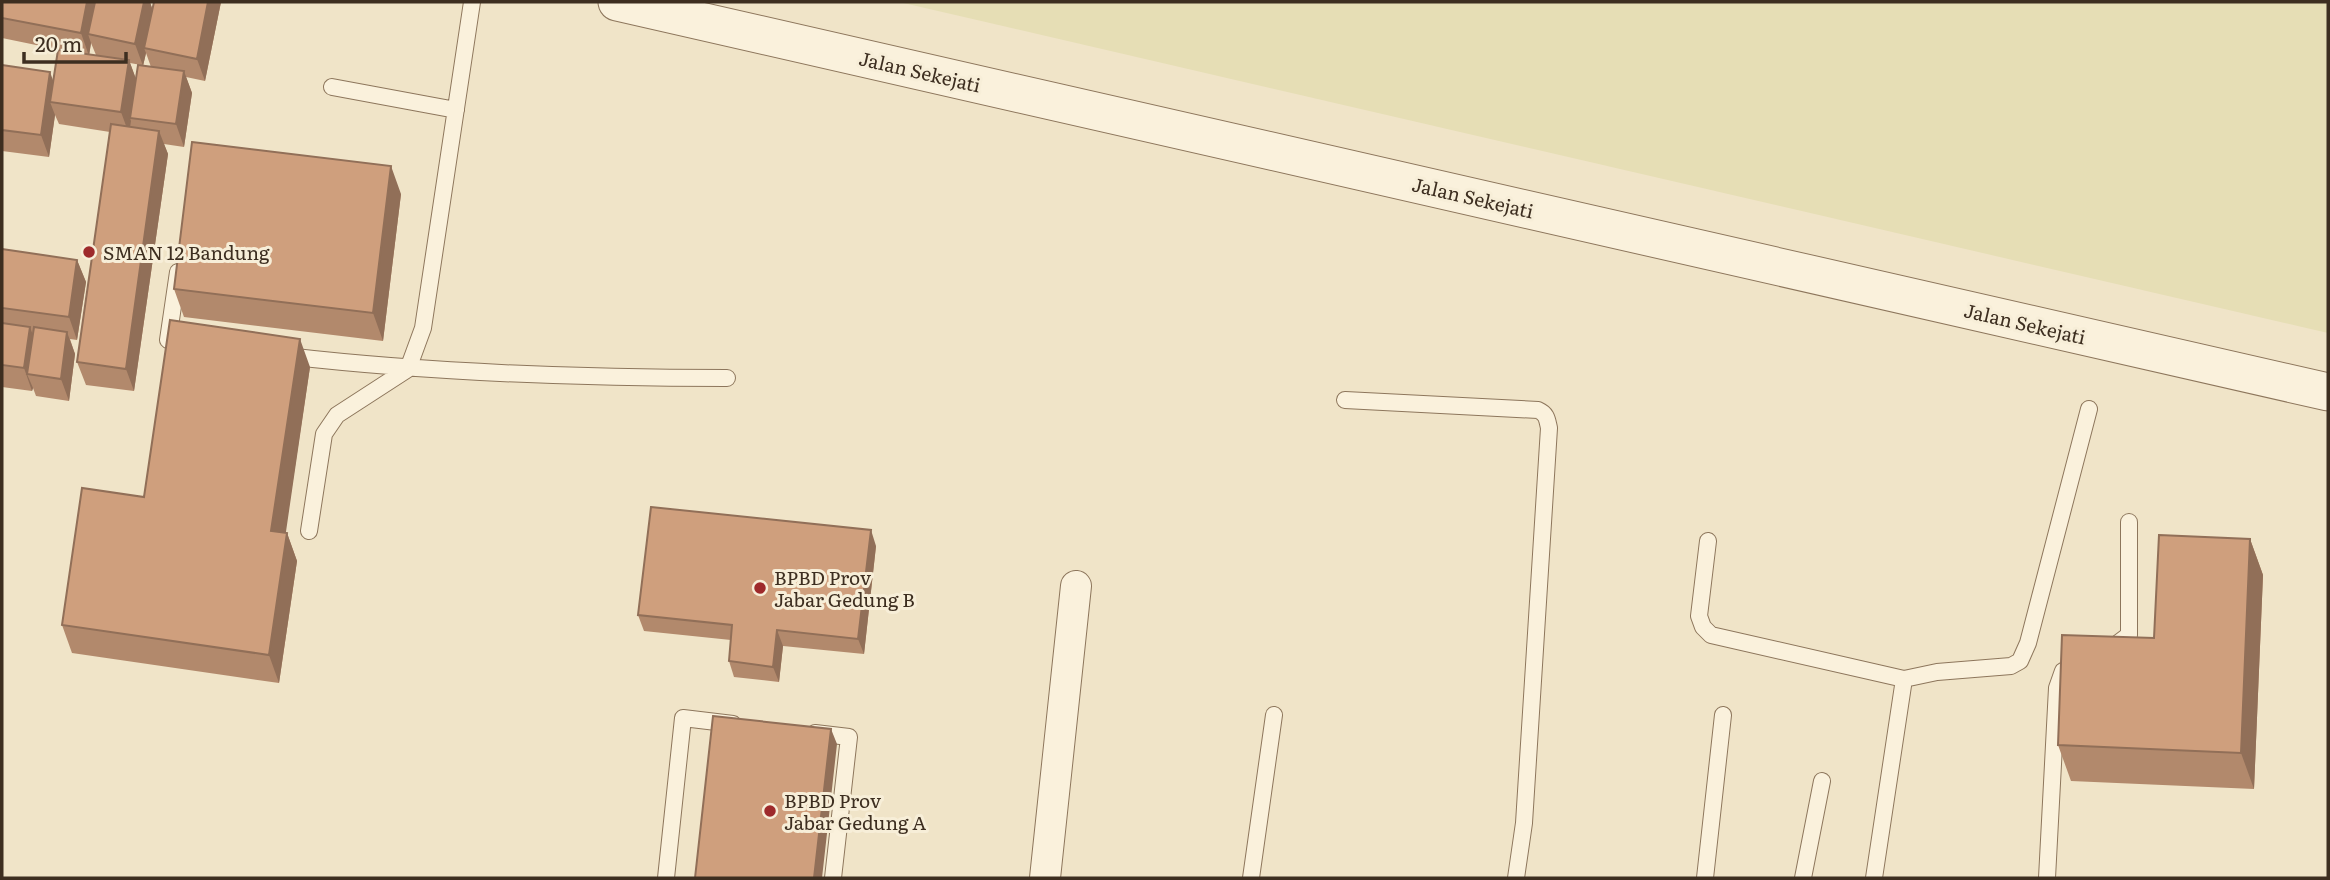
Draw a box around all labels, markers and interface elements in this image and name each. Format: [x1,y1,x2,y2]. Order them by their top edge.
scale bar [24,21,126,65]
text: 20 m [35,27,82,58]
street label: Jalan Sekejati [856,43,984,99]
street label: Jalan Sekejati [1409,169,1537,225]
place label: SMAN 12 Bandung [103,238,270,266]
marker: SMAN 12 Bandung [81,244,97,260]
street label: Jalan Sekejati [1961,295,2089,351]
place label: BPBD Prov Jabar Gedung B [774,563,915,613]
marker: BPBD Prov Jabar Gedung B [752,580,768,596]
place label: BPBD Prov Jabar Gedung A [784,786,926,836]
marker: BPBD Prov Jabar Gedung A [762,803,778,819]

